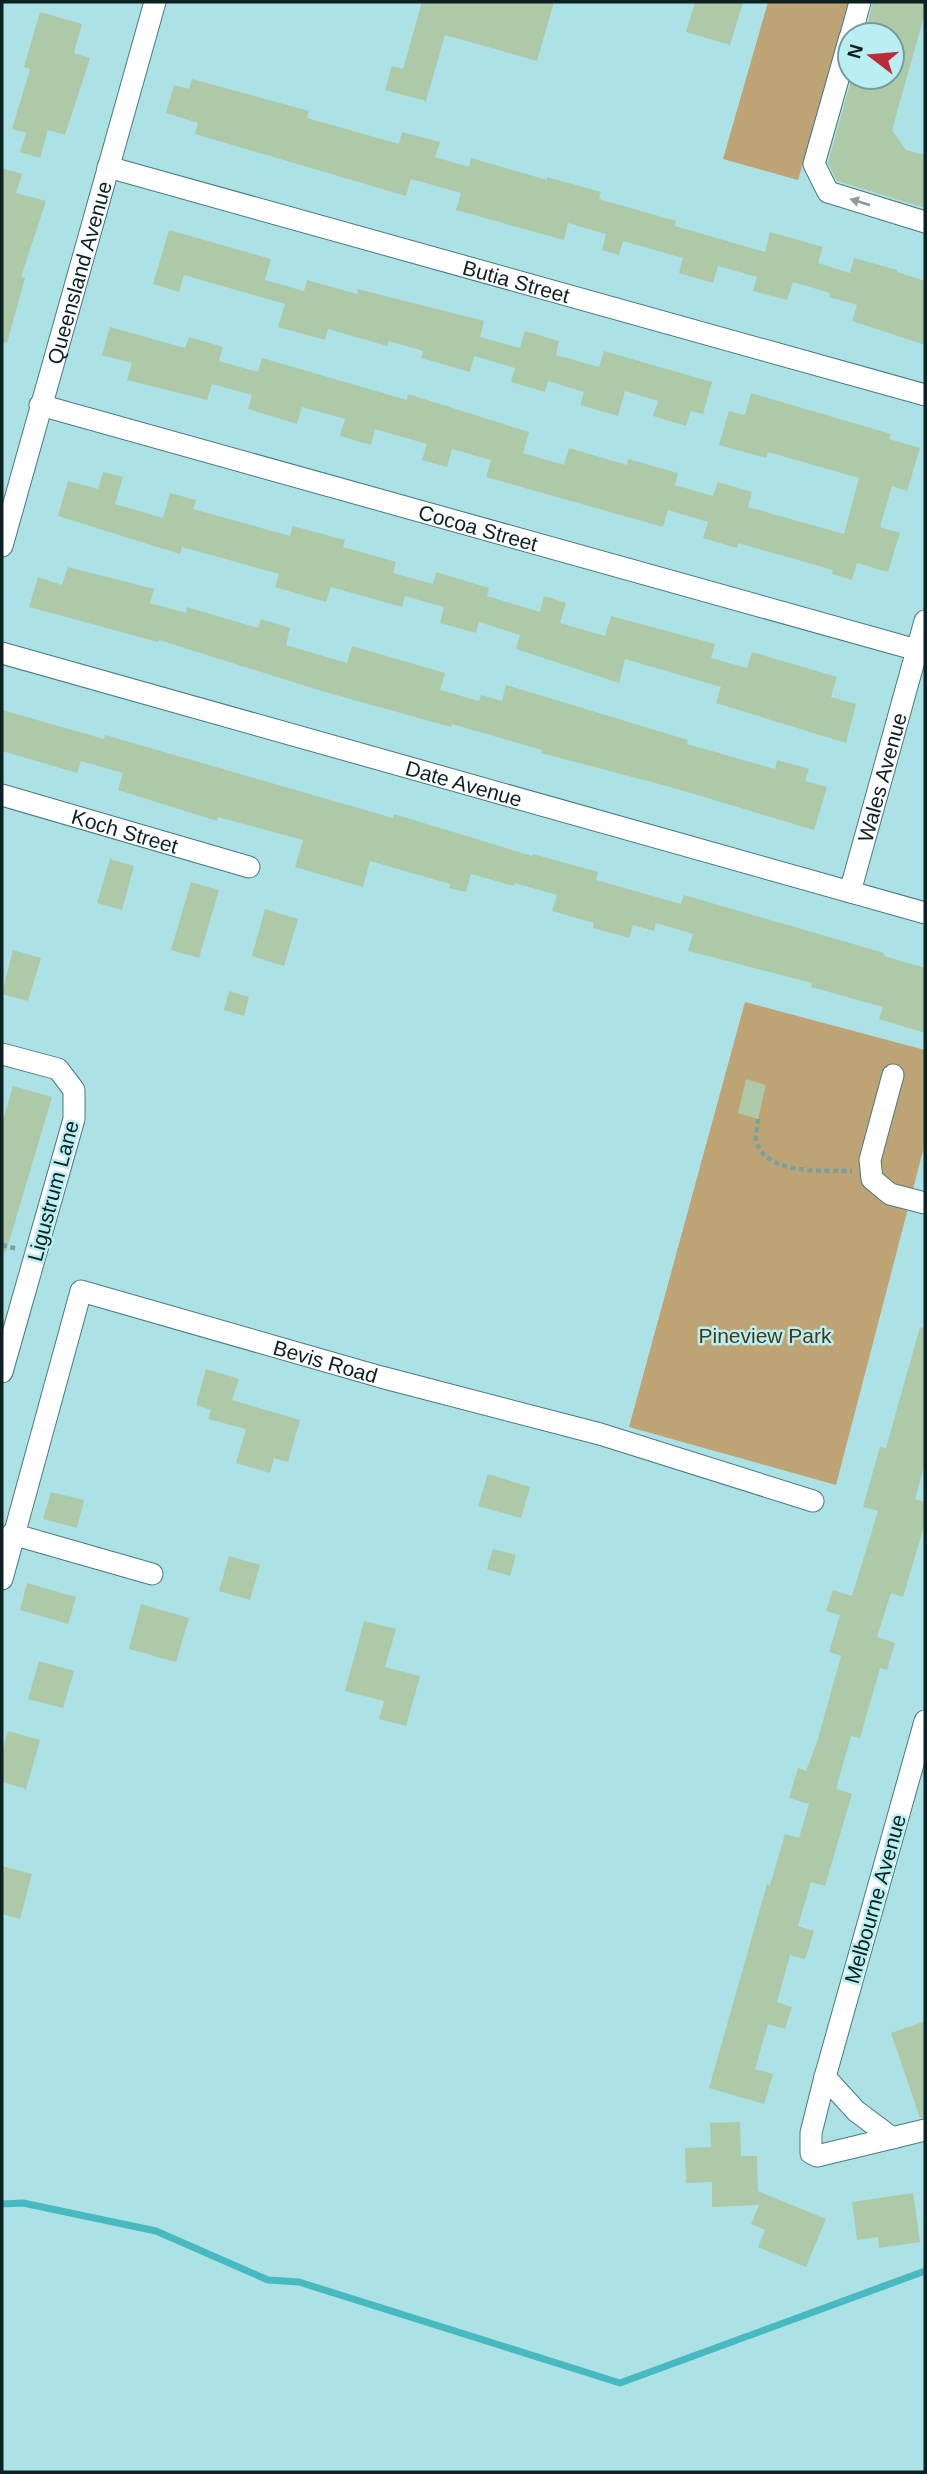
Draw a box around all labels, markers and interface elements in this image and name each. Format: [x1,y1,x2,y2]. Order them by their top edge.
north arrow [836,21,906,91]
text: N [843,42,867,61]
street label: Queensland Avenue [42,179,116,367]
one-way arrow [849,196,870,206]
street label: Butia Street [460,255,573,307]
street label: Cocoa Street [416,500,541,555]
street label: Wales Avenue [853,710,911,845]
street label: Date Avenue [403,756,525,810]
street label: Koch Street [69,804,181,857]
street label: Ligustrum Lane [23,1118,83,1264]
park label: Pineview Park [698,1324,832,1347]
street label: Bevis Road [271,1335,380,1387]
street label: Melbourne Avenue [840,1812,910,1986]

